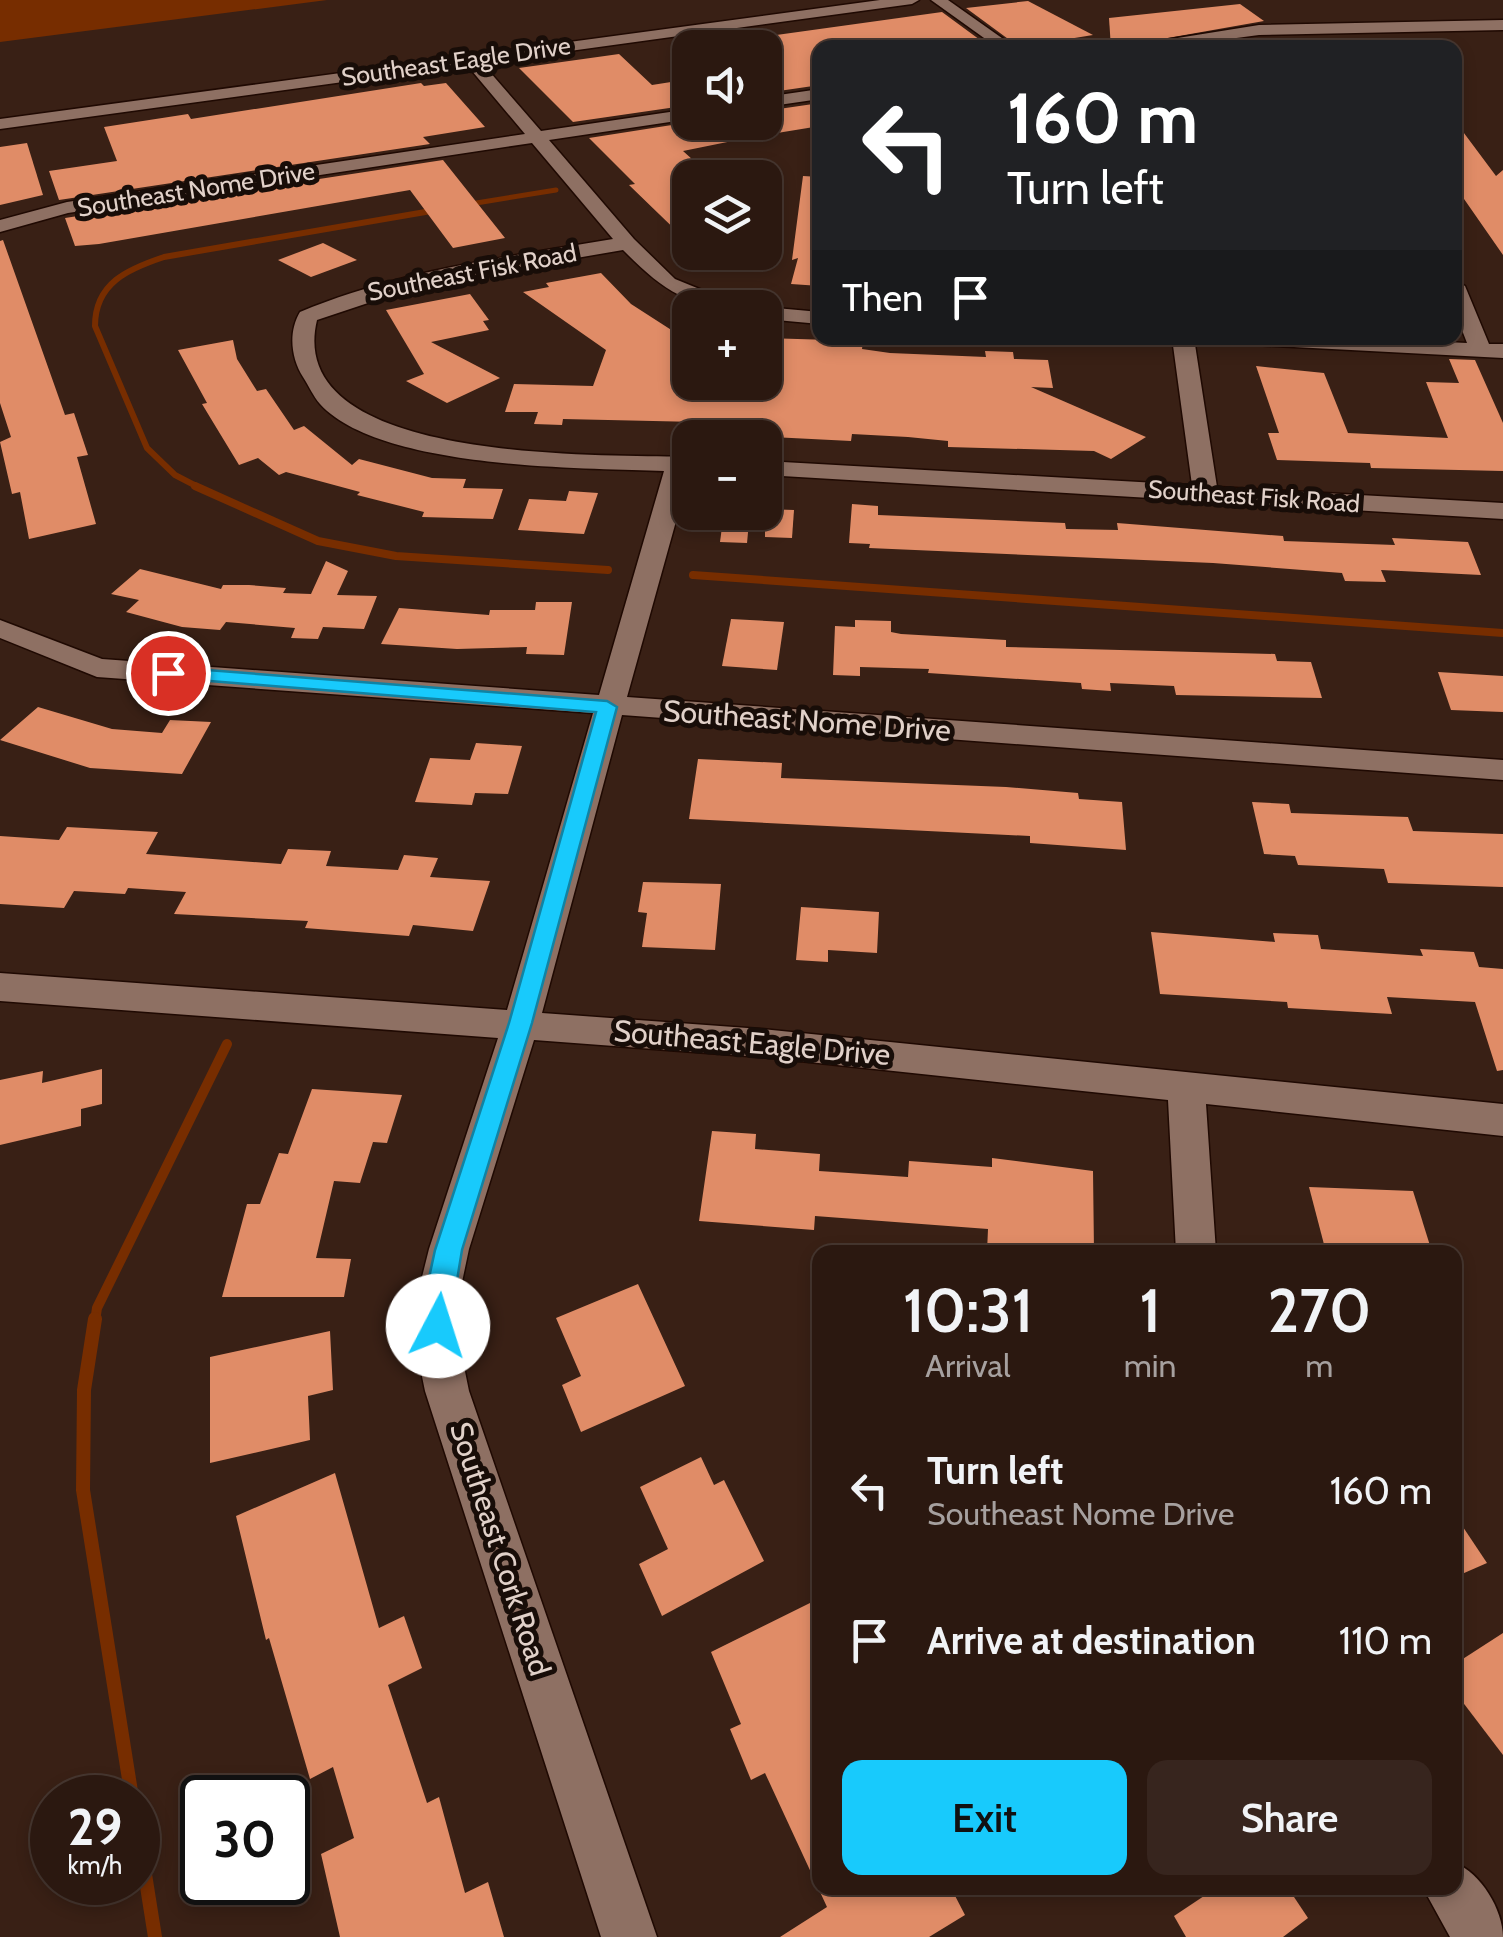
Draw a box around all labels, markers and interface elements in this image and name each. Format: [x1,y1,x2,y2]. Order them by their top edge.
street label: Southeast Eagle Drive [339,30,573,92]
map controls [672,30,782,530]
button: sound [672,30,782,140]
text: 160 m [1007,75,1198,161]
icon: left [842,80,972,210]
street label: Southeast Nome Drive [75,155,317,223]
button: layers [672,160,782,270]
text: Turn left [1007,161,1164,215]
street label: Southeast Fisk Road [365,237,579,307]
icon: arrive [943,270,998,325]
text: Then [842,274,923,321]
button: + [672,290,782,400]
button: − [672,420,782,530]
street label: Southeast Fisk Road [1147,474,1361,518]
pin [126,631,211,716]
icon: arrive [141,646,196,701]
street label: Southeast Nome Drive [662,692,952,749]
street label: Southeast Eagle Drive [612,1012,892,1073]
position arrow [386,1274,490,1378]
text: 10:31 [903,1274,1033,1347]
text: 1 [1140,1274,1161,1347]
text: 270 [1267,1274,1371,1347]
text: Arrival [925,1346,1010,1385]
text: min [1124,1346,1177,1385]
text: m [1305,1346,1333,1385]
street label: Southeast Cork Road [442,1417,559,1680]
text: Turn left [927,1447,1063,1494]
icon: left [842,1463,897,1518]
text: 160 m [1330,1467,1432,1514]
text: Southeast Nome Drive [927,1494,1234,1533]
icon: arrive [842,1613,897,1668]
text: Arrive at destination [927,1617,1256,1664]
text: 110 m [1339,1617,1432,1664]
button: Exit [842,1760,1127,1875]
button: Share [1147,1760,1432,1875]
speed limit sign: 30 [180,1775,310,1905]
text: 29 [68,1797,122,1858]
text: km/h [68,1850,122,1880]

